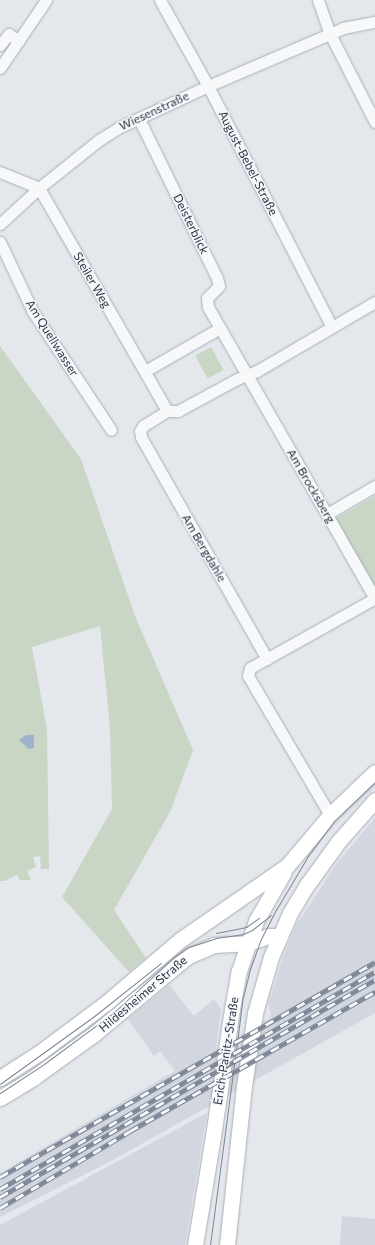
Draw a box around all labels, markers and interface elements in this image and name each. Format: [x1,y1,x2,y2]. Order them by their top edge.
street label: Wiesenstraße [117,89,191,133]
street label: August-Bebel-Straße [215,108,281,218]
street label: Deisterblick [170,191,212,257]
street label: Steiler Weg [70,250,114,310]
street label: Am Quellwasser [23,297,81,379]
street label: Am Brocksberg [284,446,338,526]
street label: Am Bergdahle [179,512,229,584]
street label: Hildesheimer Straße [96,953,190,1035]
street label: Erich-Panitz-Straße [210,996,242,1106]

